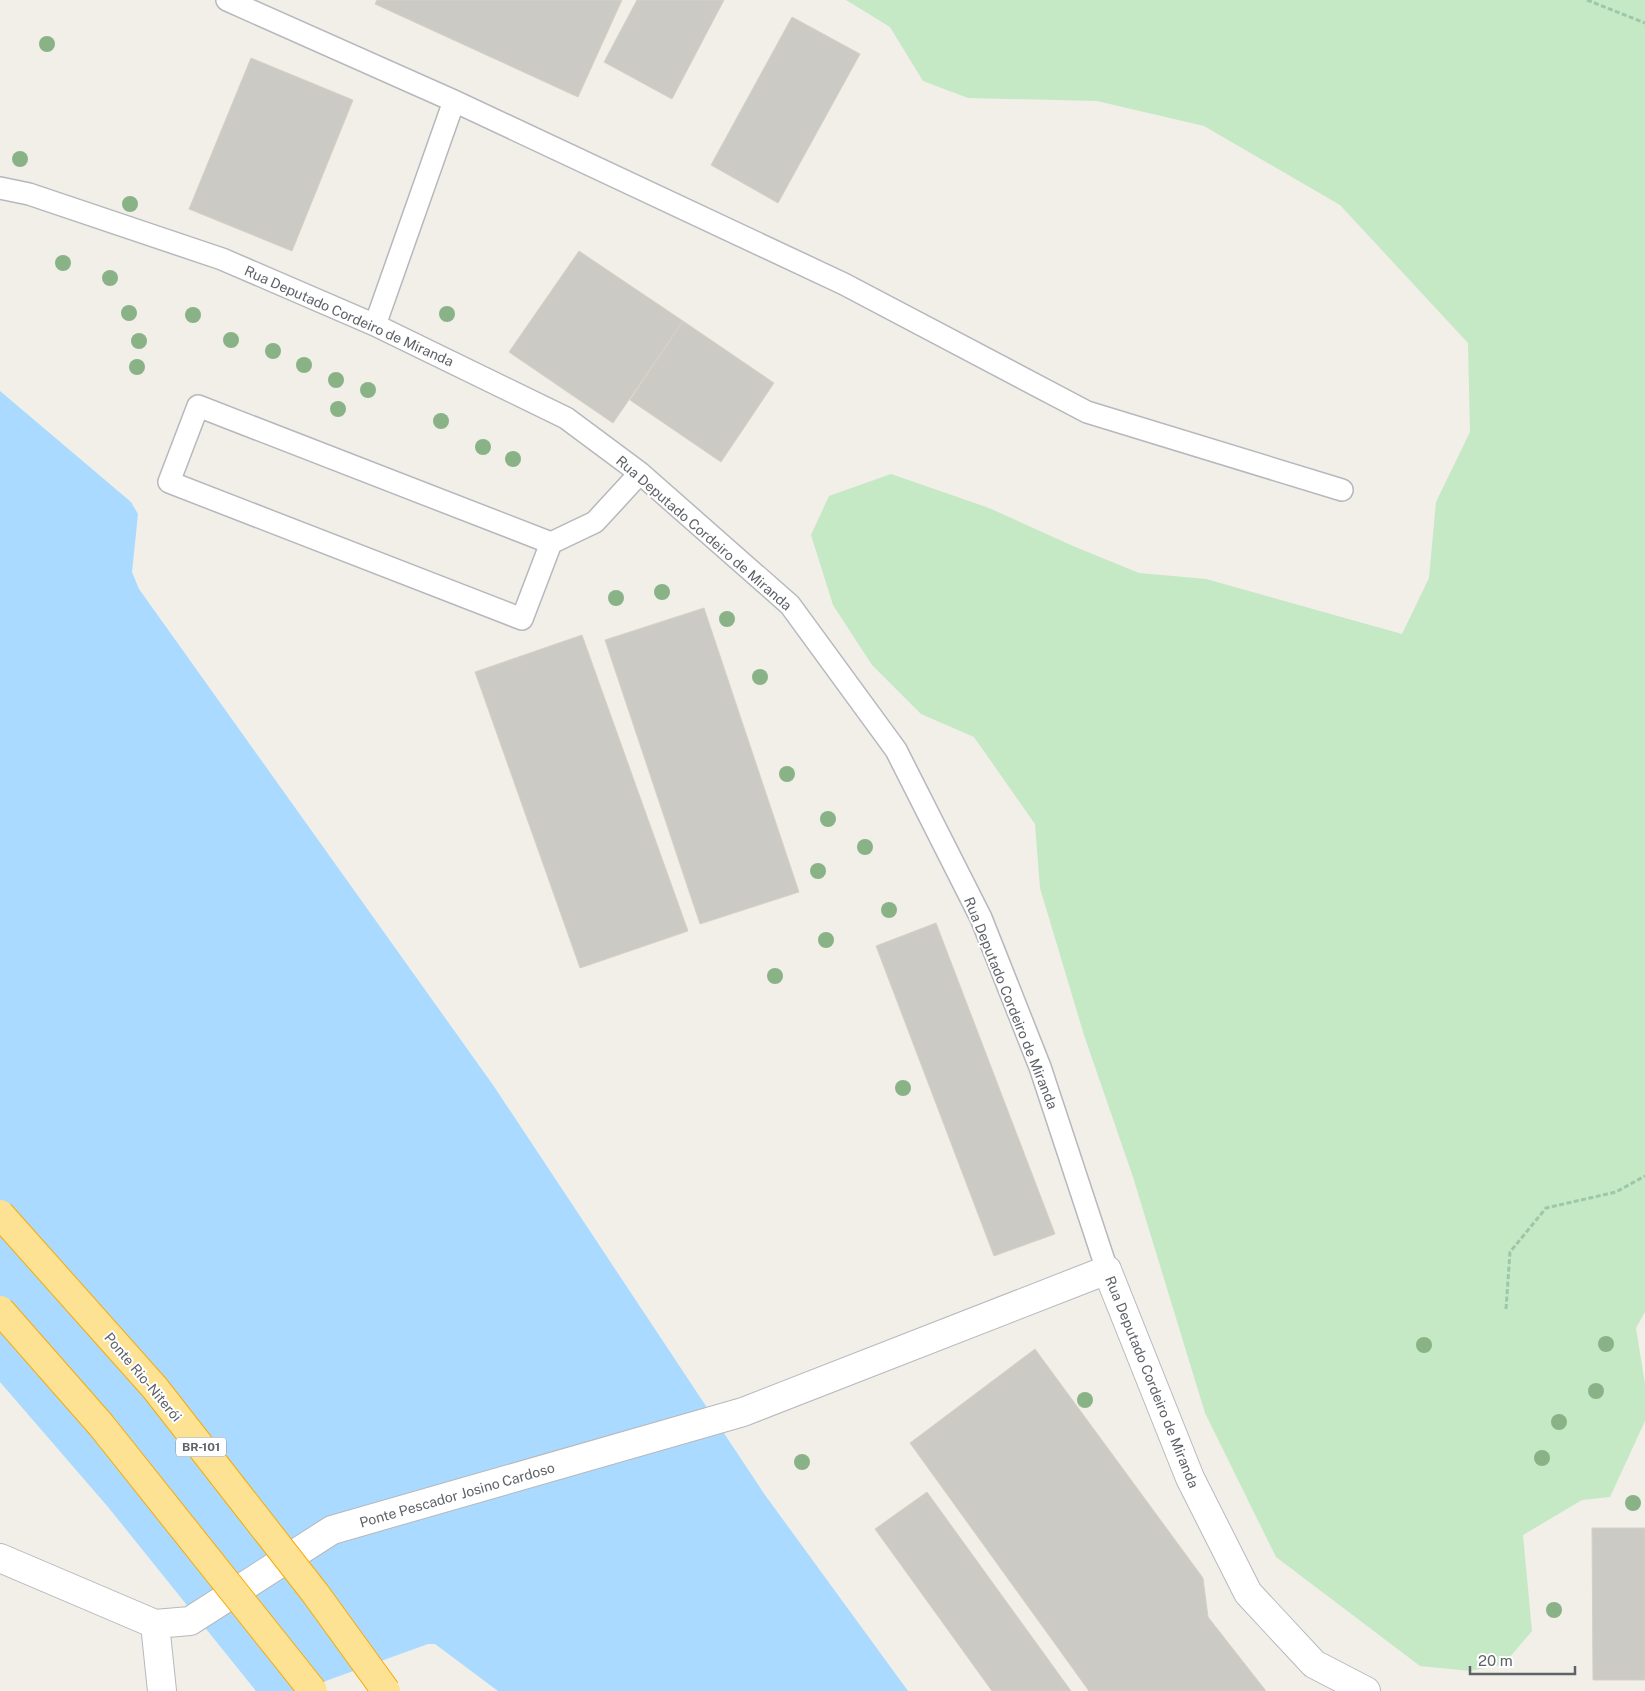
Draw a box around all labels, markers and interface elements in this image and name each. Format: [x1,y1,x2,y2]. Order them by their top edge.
street label: Rua Deputado Cordeiro de Miranda [242,262,456,370]
street label: Rua Deputado Cordeiro de Miranda [613,452,795,614]
street label: Rua Deputado Cordeiro de Miranda [961,895,1061,1111]
street label: Rua Deputado Cordeiro de Miranda [1102,1274,1202,1490]
street label: Ponte Rio-Niterói [101,1329,185,1425]
road number: BR-101 [176,1438,226,1456]
street label: Ponte Pescador Josino Cardoso [358,1459,556,1531]
scale bar [1470,1644,1575,1676]
text: 20 m [1478,1652,1513,1669]

